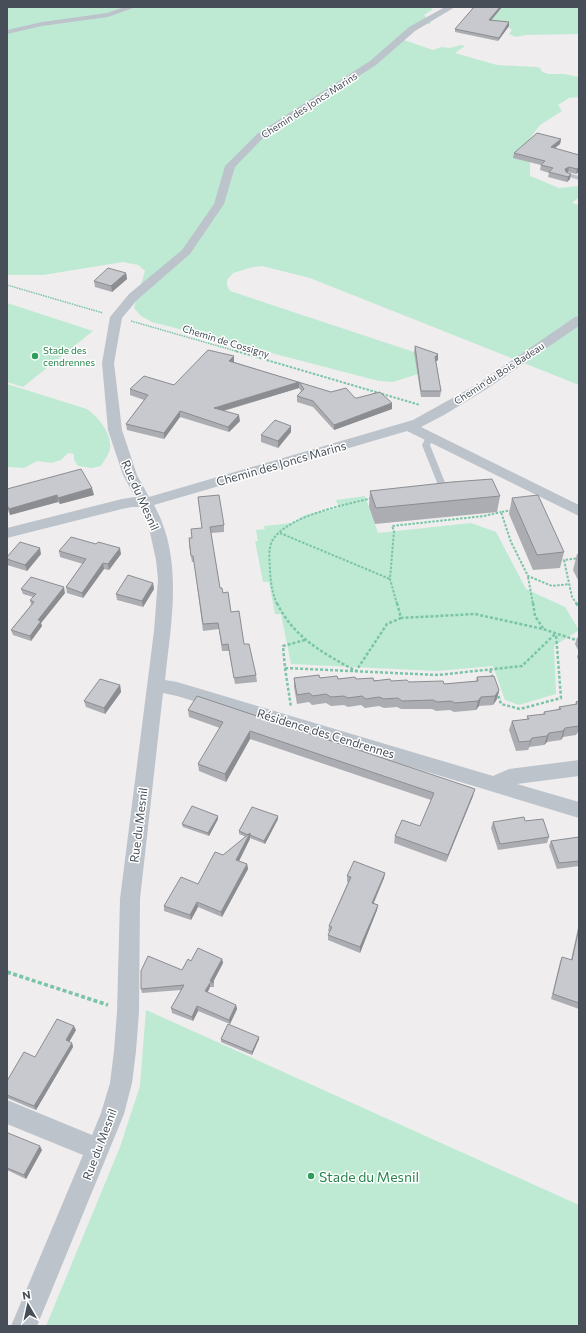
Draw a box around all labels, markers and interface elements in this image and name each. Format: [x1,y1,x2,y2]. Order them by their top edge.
street label: Chemin des Joncs Marins [259,69,360,141]
street label: Chemin de Cossigny [181,322,271,360]
street label: Chemin du Bois Badeau [452,339,546,407]
place label: Stade des cendrennes [43,344,96,368]
marker: Stade des cendrennes [30,351,40,361]
street label: Chemin des Joncs Marins [215,438,348,489]
street label: Rue du Mesnil [119,458,163,532]
street label: Résidence des Cendrennes [256,705,396,761]
street label: Rue du Mesnil [126,787,150,863]
street label: Rue du Mesnil [79,1106,119,1182]
place label: Stade du Mesnil [319,1168,419,1185]
marker: Stade du Mesnil [306,1171,316,1181]
north arrow [8,1285,48,1325]
text: N [21,1288,31,1302]

